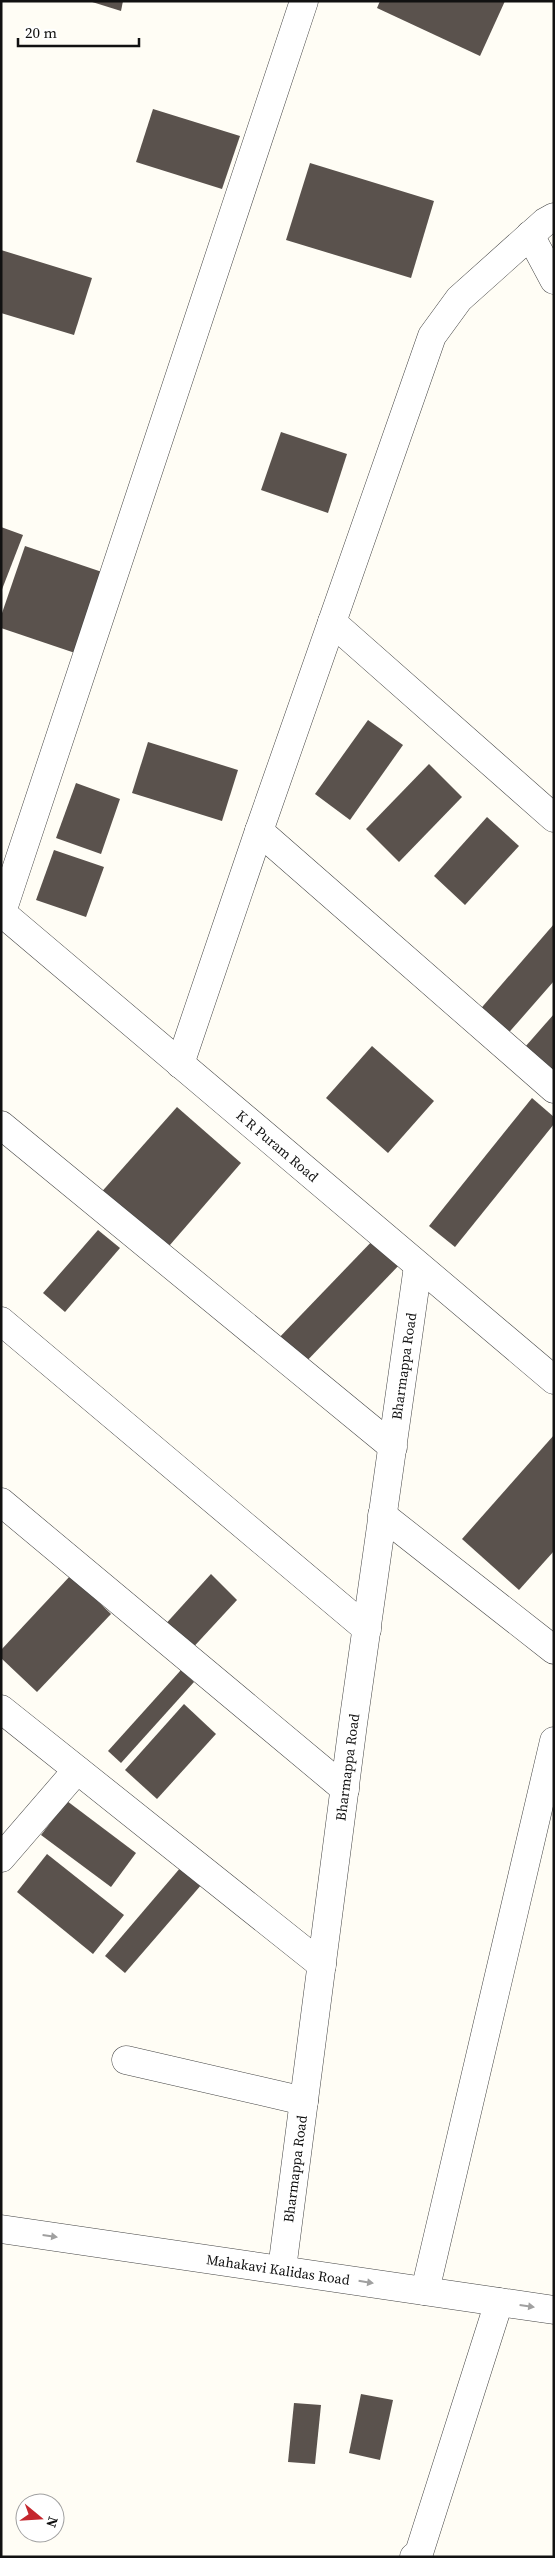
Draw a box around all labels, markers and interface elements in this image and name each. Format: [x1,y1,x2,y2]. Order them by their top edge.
scale bar [18,15,139,47]
text: 20 m [25,22,57,43]
street label: K R Puram Road [232,1105,323,1186]
street label: Bharmappa Road [386,1311,421,1421]
street label: Bharmappa Road [330,1712,364,1822]
street label: Bharmappa Road [278,2114,312,2224]
one-way arrow [42,2232,58,2240]
street label: Mahakavi Kalidas Road [205,2249,351,2290]
one-way arrow [359,2278,375,2286]
one-way arrow [519,2302,535,2310]
north arrow [15,2493,65,2543]
text: N [41,2514,63,2530]

